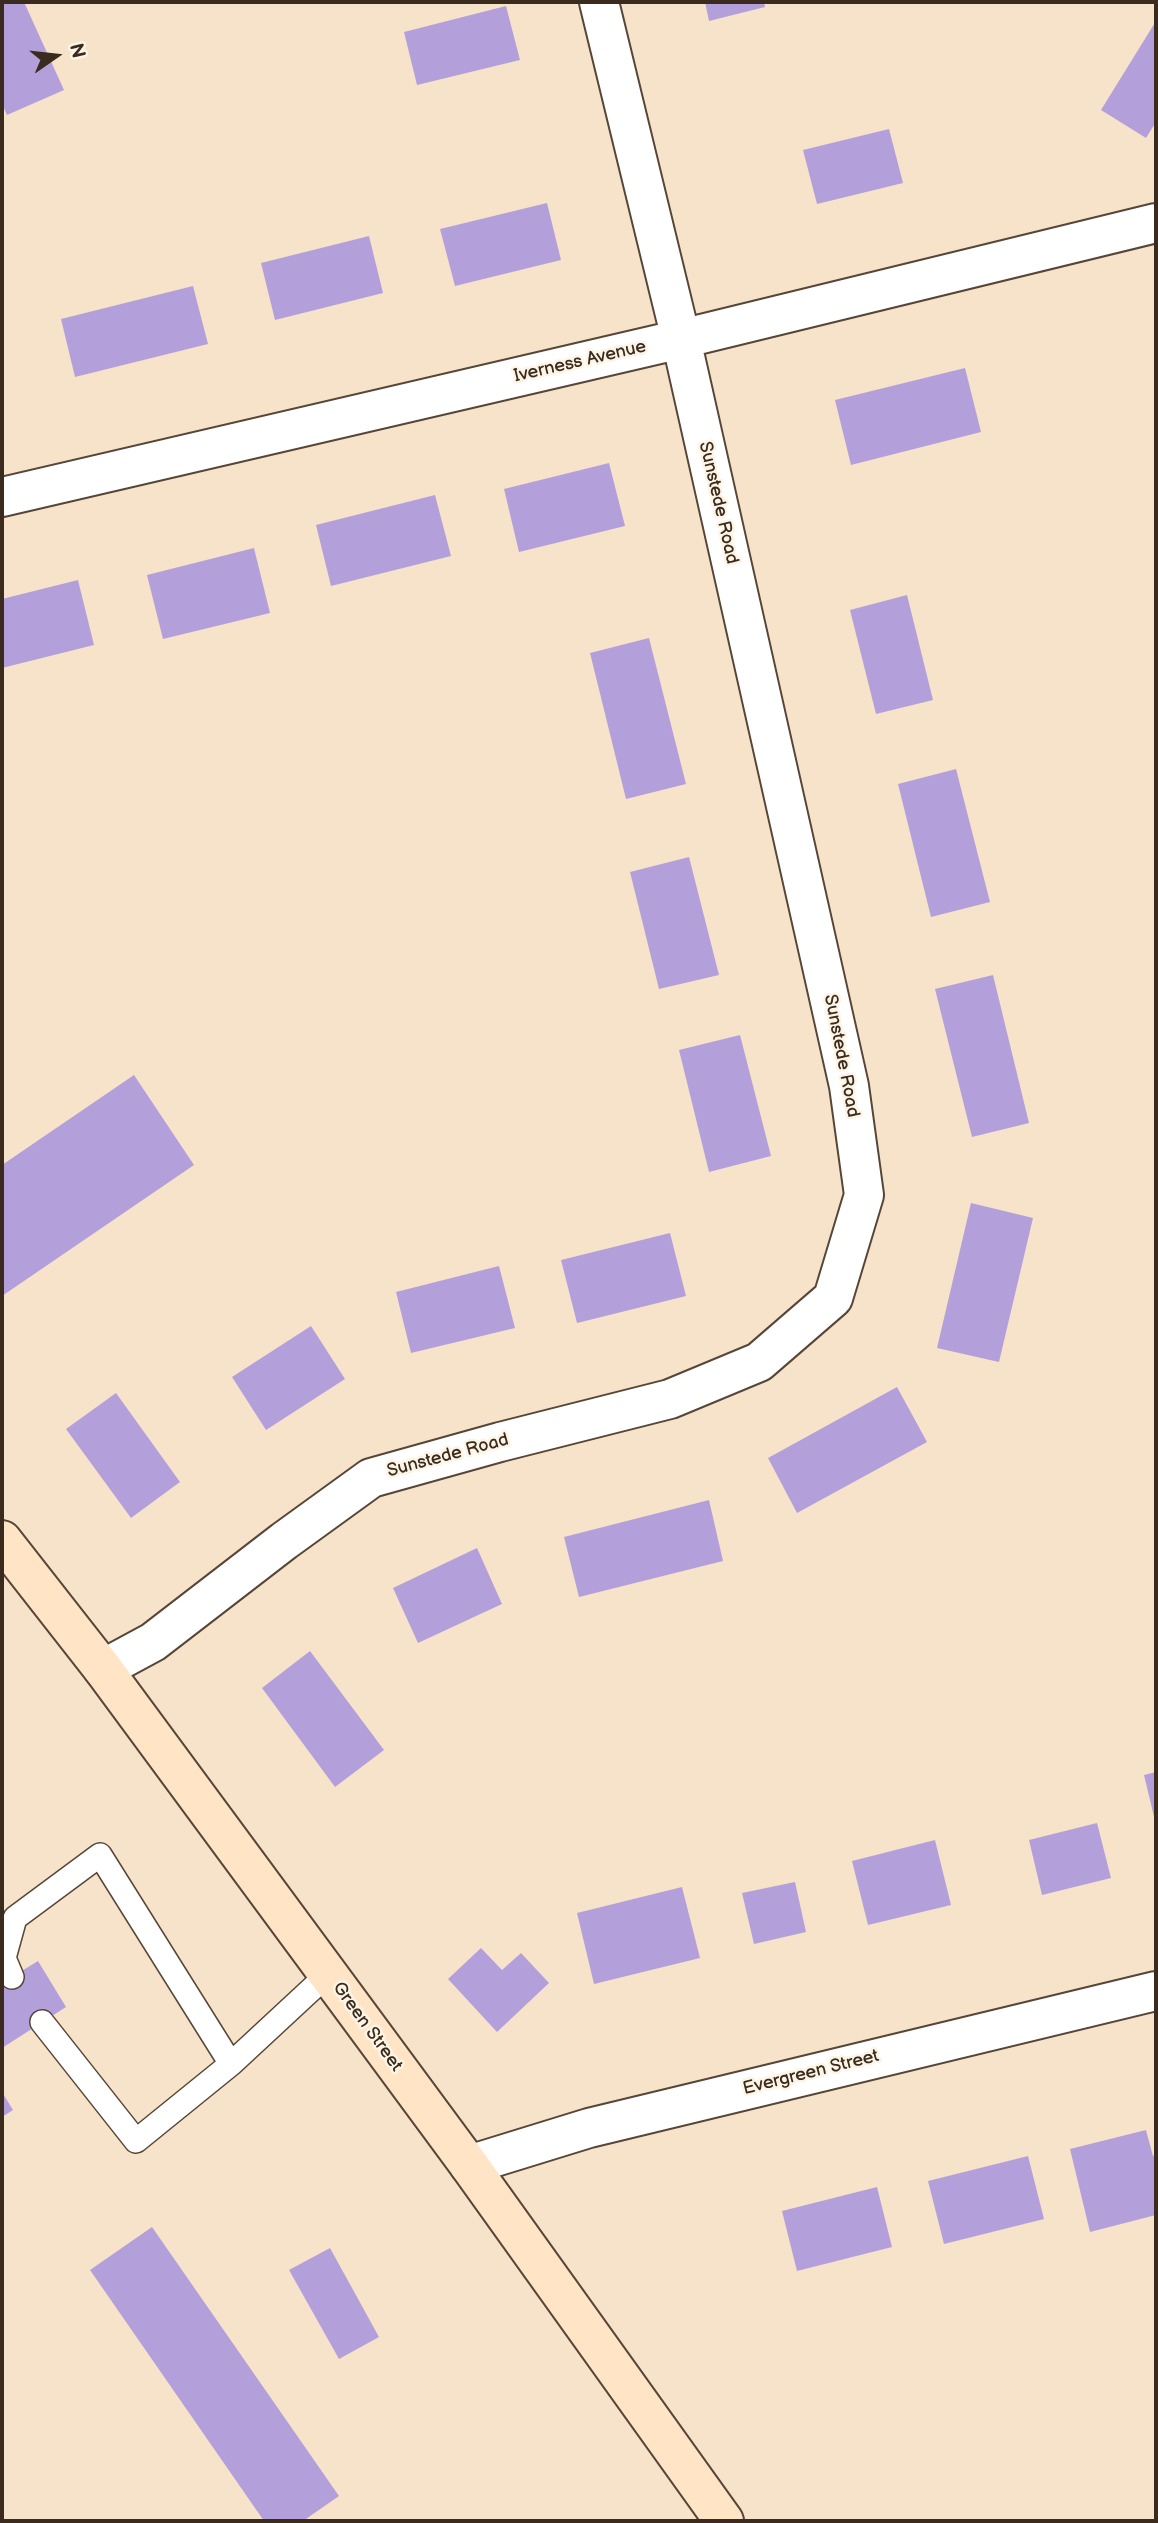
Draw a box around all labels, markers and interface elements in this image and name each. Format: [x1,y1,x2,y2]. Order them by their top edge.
north arrow [21,21,91,91]
text: N [64,41,90,61]
street label: Iverness Avenue [512,336,648,388]
street label: Sunstede Road [693,440,743,566]
street label: Sunstede Road [818,993,864,1119]
street label: Sunstede Road [385,1429,511,1483]
street label: Green Street [327,1978,407,2076]
street label: Evergreen Street [741,2046,881,2100]

